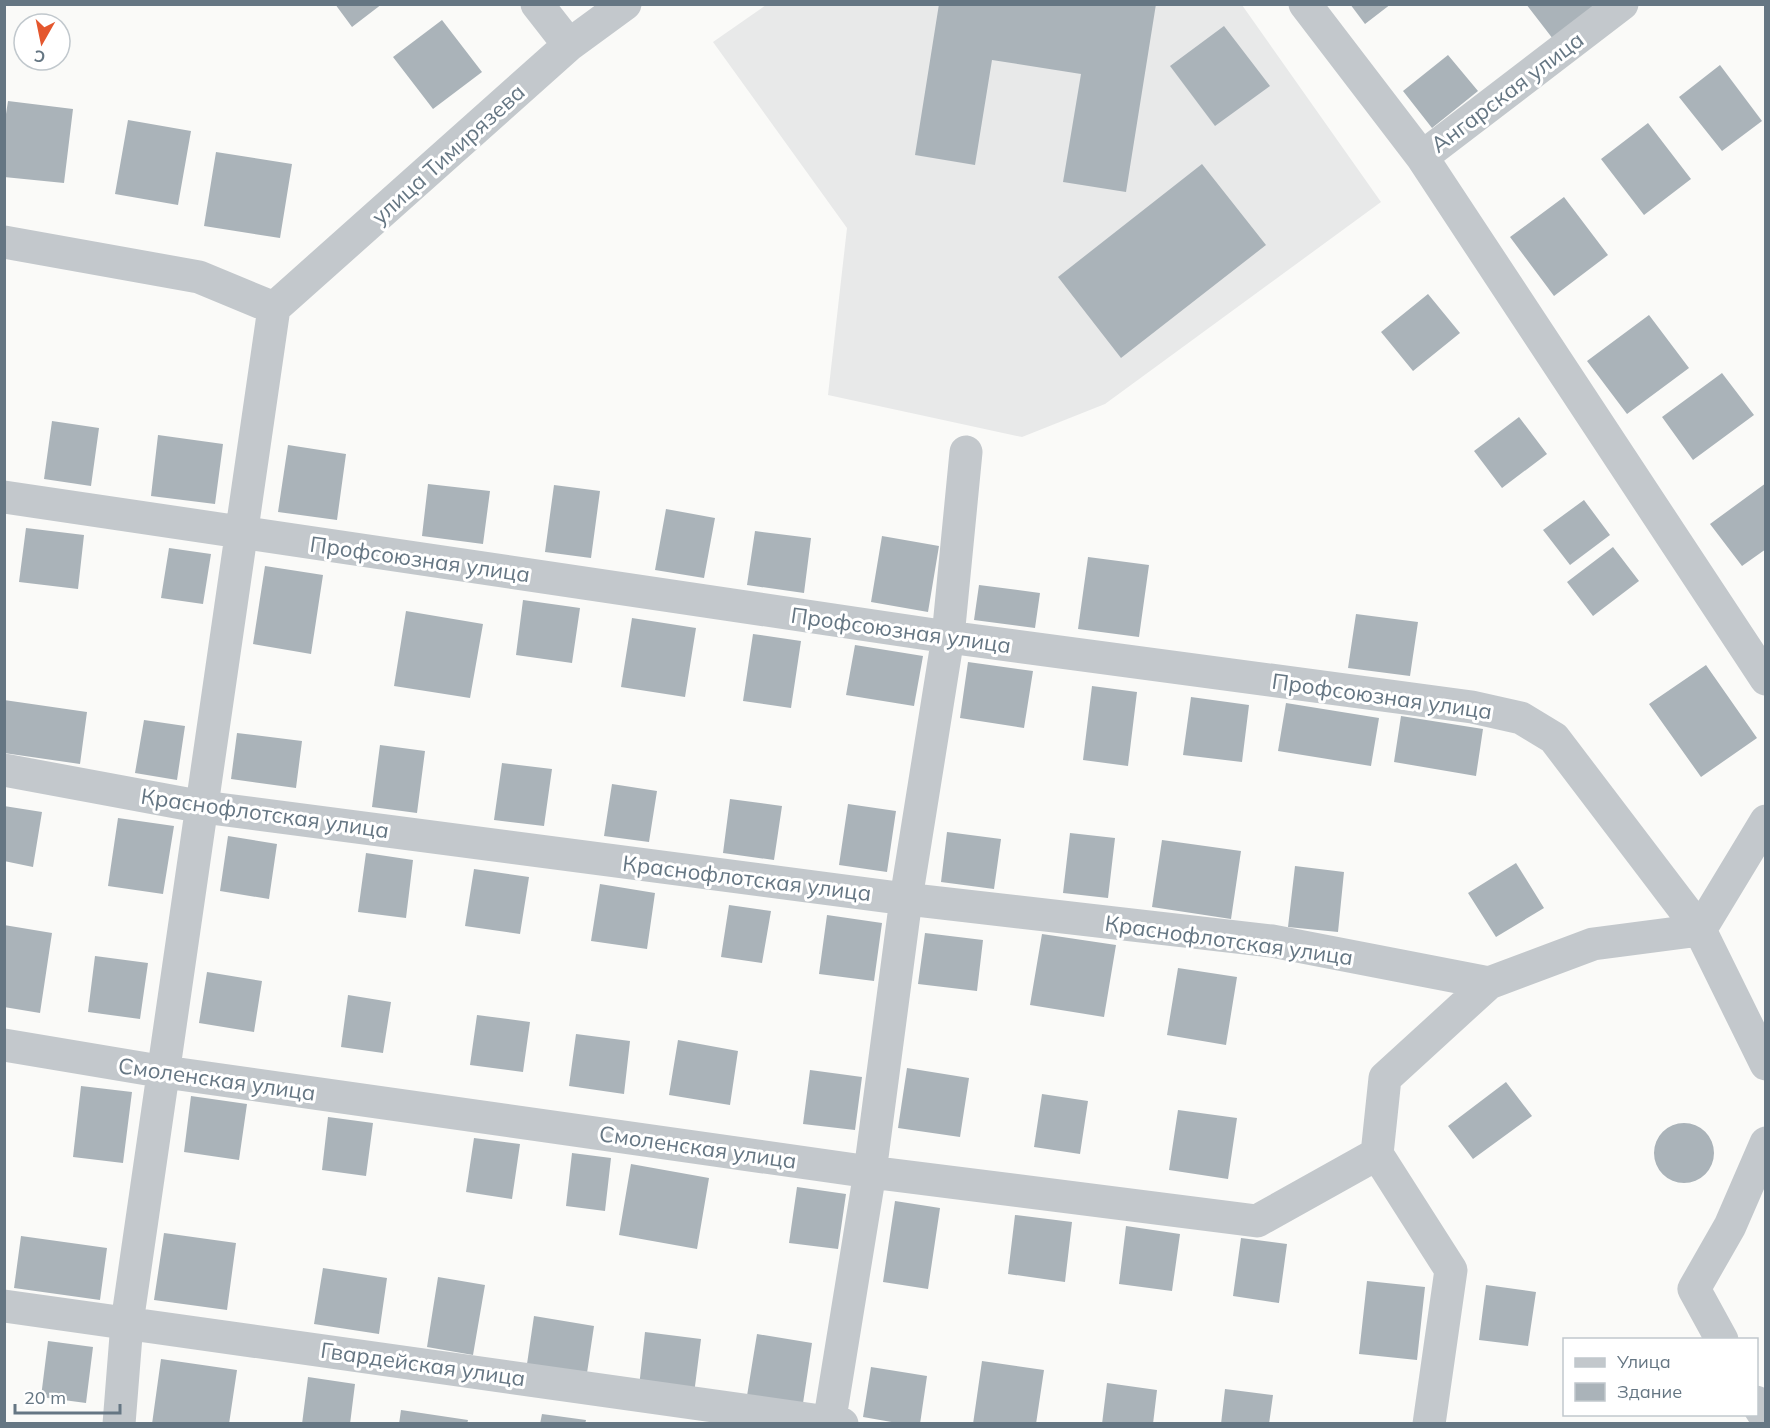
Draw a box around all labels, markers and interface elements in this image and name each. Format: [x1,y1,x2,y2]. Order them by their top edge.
north arrow [12,12,72,72]
street label: Ангарская улица [1425,25,1589,159]
text: С [33,46,47,68]
street label: улица Тимирязева [365,78,531,230]
street label: Профсоюзная улица [308,530,532,588]
street label: Профсоюзная улица [789,601,1013,659]
street label: Профсоюзная улица [1270,667,1494,725]
street label: Краснофлотская улица [139,782,391,844]
street label: Краснофлотская улица [621,849,873,907]
street label: Краснофлотская улица [1103,909,1355,971]
street label: Смоленская улица [117,1051,317,1107]
street label: Смоленская улица [598,1119,798,1175]
street label: Гвардейская улица [319,1336,527,1392]
legend [1563,1338,1758,1416]
text: Улица [1616,1350,1671,1373]
scale bar [15,1377,120,1415]
text: Здание [1617,1380,1682,1403]
text: 20 m [24,1386,66,1409]

